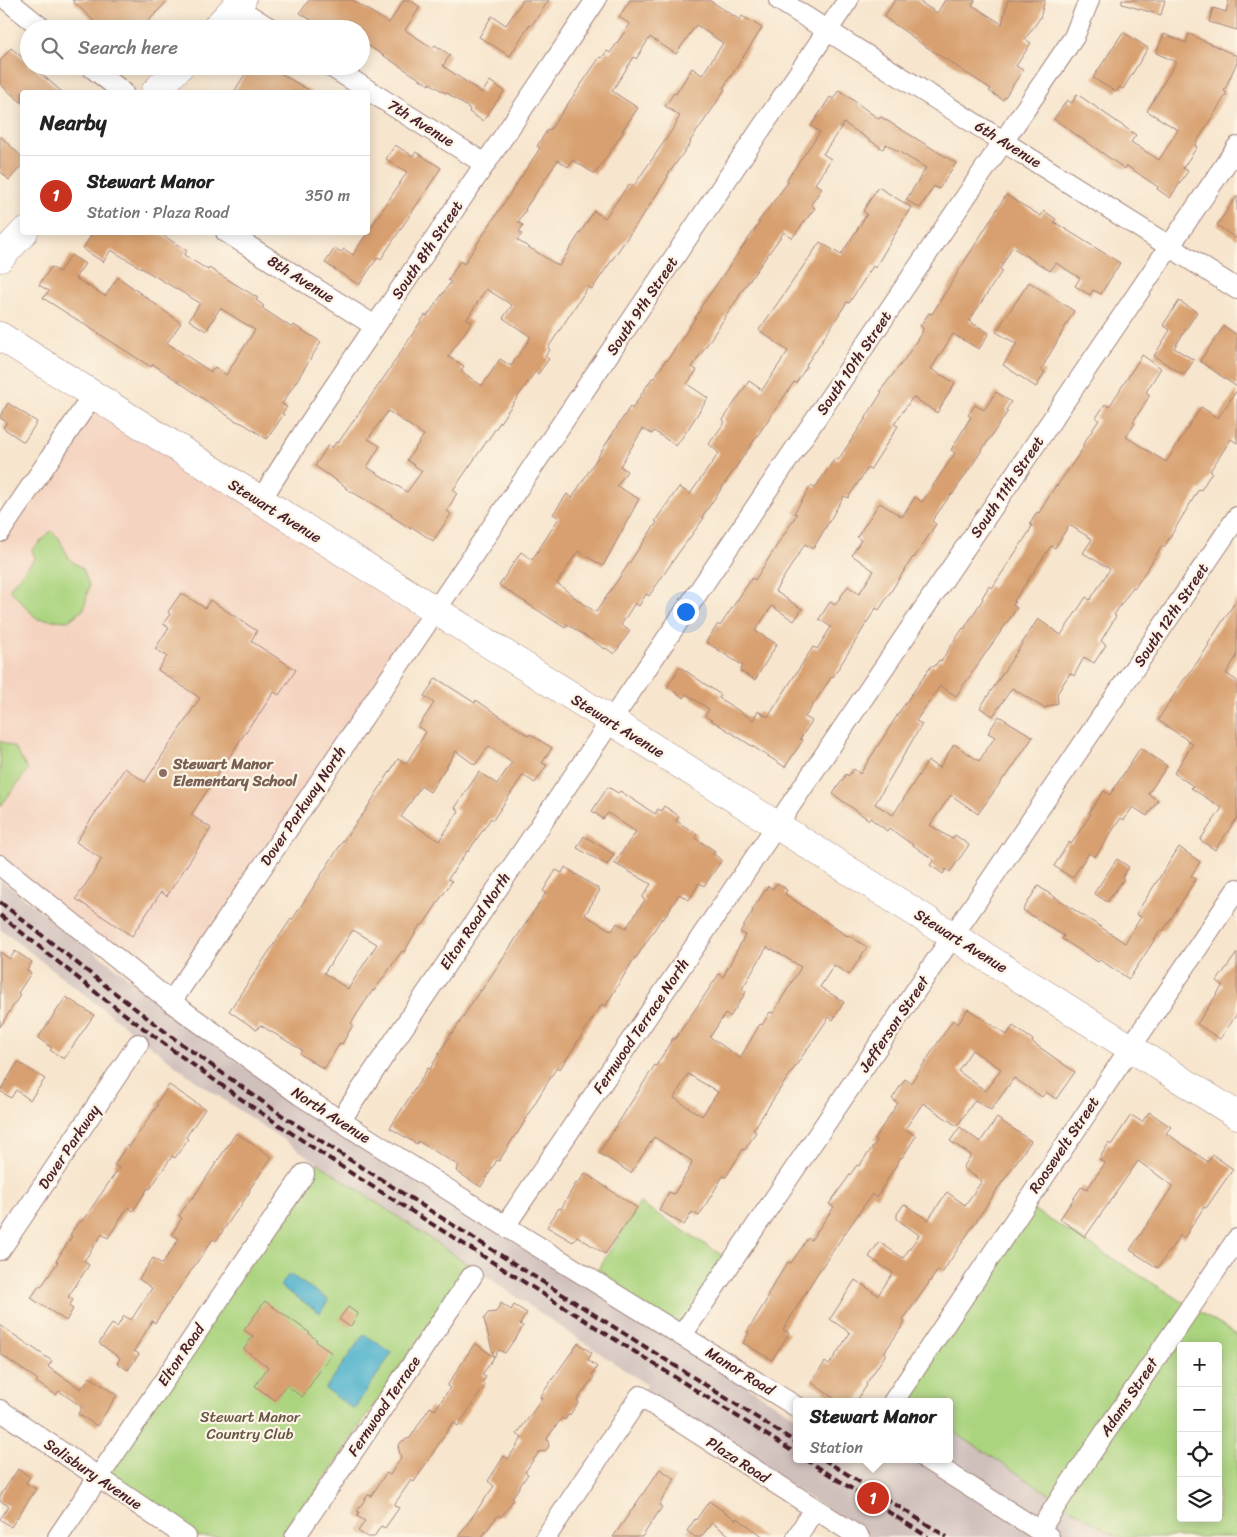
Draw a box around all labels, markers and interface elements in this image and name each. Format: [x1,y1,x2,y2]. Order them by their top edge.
search box [20,20,370,75]
text: Search here [78,31,178,64]
icon: search [38,34,66,62]
street label: 7th Avenue [382,92,460,154]
text: Nearby [40,104,106,142]
street label: 6th Avenue [969,113,1047,175]
text: Stewart Manor [87,165,213,198]
text: 1 [53,181,59,210]
text: 350 m [305,181,350,210]
street label: South 8th Street [384,195,470,305]
text: Station · Plaza Road [87,198,229,227]
street label: 8th Avenue [262,248,340,310]
street label: South 9th Street [599,251,685,361]
street label: South 10th Street [809,305,899,421]
street label: South 11th Street [963,430,1051,543]
street label: Stewart Avenue [223,472,327,550]
street label: South 12th Street [1127,557,1216,672]
your location [673,599,699,625]
street label: Stewart Avenue [566,687,670,765]
street label: Dover Parkway North [253,741,353,871]
place label: Stewart Manor Elementary School [172,751,298,794]
marker: Stewart Manor Elementary School [157,767,169,779]
street label: Elton Road North [433,867,517,975]
street label: Stewart Avenue [909,902,1013,980]
street label: Fernwood Terrace North [586,953,696,1099]
street label: Jefferson Street [851,970,937,1078]
street label: North Avenue [286,1079,376,1151]
street label: Roosevelt Street [1022,1091,1106,1199]
street label: Dover Parkway [31,1099,107,1195]
street label: Elton Road [150,1317,212,1392]
street label: Manor Road [700,1339,781,1403]
map controls [1177,1342,1222,1522]
button: + [1177,1342,1222,1387]
street label: Fernwood Terrace [341,1350,427,1462]
street label: Adams Street [1092,1351,1166,1443]
button: − [1177,1387,1222,1432]
popup [793,1398,953,1463]
text: Stewart Manor [810,1400,936,1433]
park label: Stewart Manor Country Club [200,1404,301,1447]
street label: Plaza Road [701,1430,776,1491]
street label: Salisbury Avenue [38,1431,148,1517]
button: locate [1177,1432,1222,1477]
text: Station [810,1433,863,1462]
button: layers [1177,1477,1222,1522]
pin: 1 [857,1479,889,1517]

